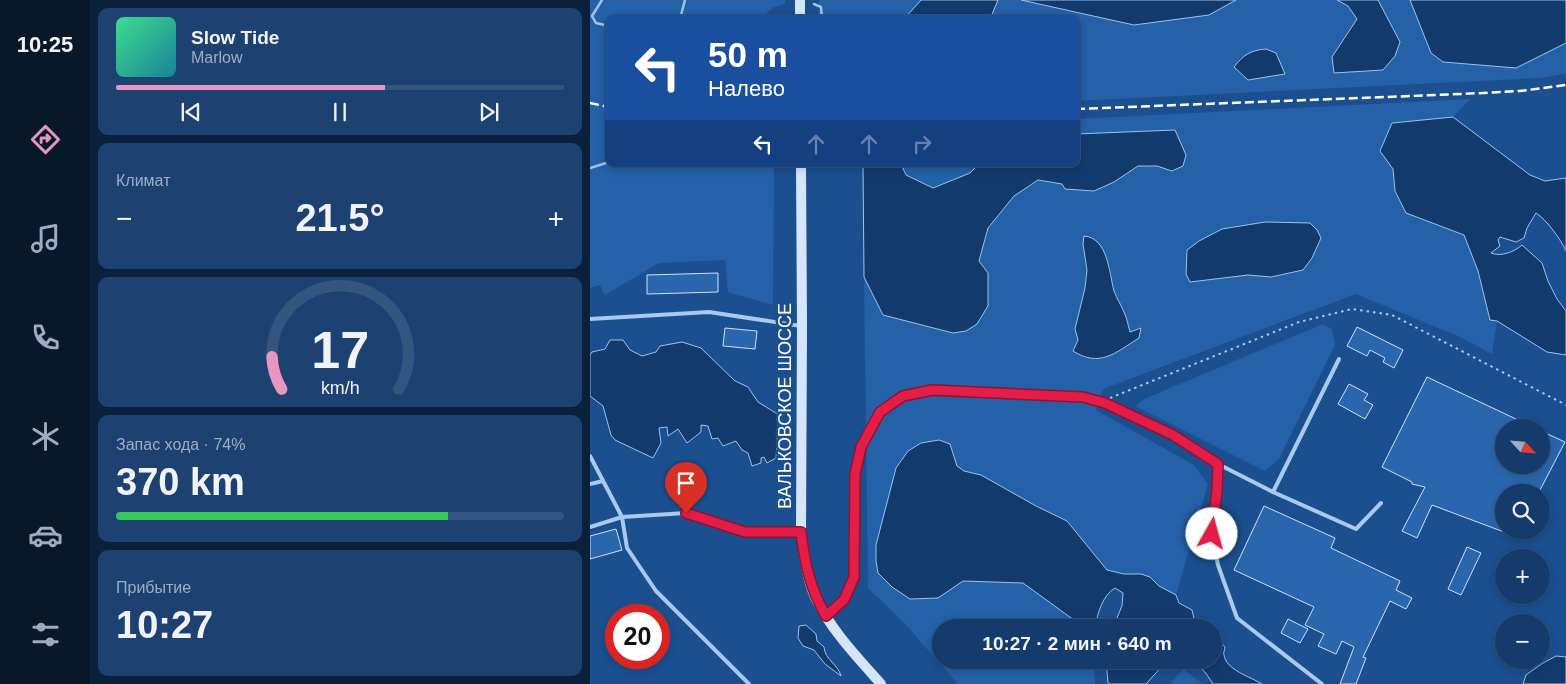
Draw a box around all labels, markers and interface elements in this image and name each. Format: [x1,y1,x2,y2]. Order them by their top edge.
text: Slow Tide [191,27,279,48]
text: 10:25 [17,32,73,57]
icon: left [625,35,690,100]
text: 50 m [708,35,788,74]
text: Marlow [191,49,243,66]
text: Налево [708,76,785,101]
icon: previous [177,98,205,126]
icon: pause [326,98,354,126]
icon: next [475,98,503,126]
icon: directions [28,122,63,157]
icon: left [749,130,777,158]
icon: ahead [802,130,830,158]
icon: ahead [855,130,883,158]
icon: right [908,130,936,158]
text: Климат [116,172,170,189]
text: 21.5° [295,197,385,239]
text: − [116,203,132,234]
text: + [548,203,564,234]
icon: music [28,221,63,256]
street label: ВАЛЬКОВСКОЕ ШОССЕ [775,303,795,509]
icon: phone [28,320,63,355]
text: 17 [311,321,369,379]
text: km/h [321,378,359,398]
icon: climate [28,419,63,454]
north arrow [1495,419,1550,474]
map controls [1495,419,1550,669]
text: Запас хода · 74% [116,436,245,453]
text: 370 km [116,461,245,503]
pin [665,462,707,513]
icon: arrive [672,469,700,497]
button: search [1495,484,1550,539]
position arrow [1185,507,1237,559]
icon: car [28,518,63,553]
button: + [1495,549,1550,604]
text: Прибытие [116,579,191,596]
text: 10:27 [116,604,213,646]
speed limit sign: 20 [605,604,670,669]
button: − [1495,614,1550,669]
icon: filters [28,617,63,652]
text: 10:27 · 2 мин · 640 m [982,633,1172,654]

